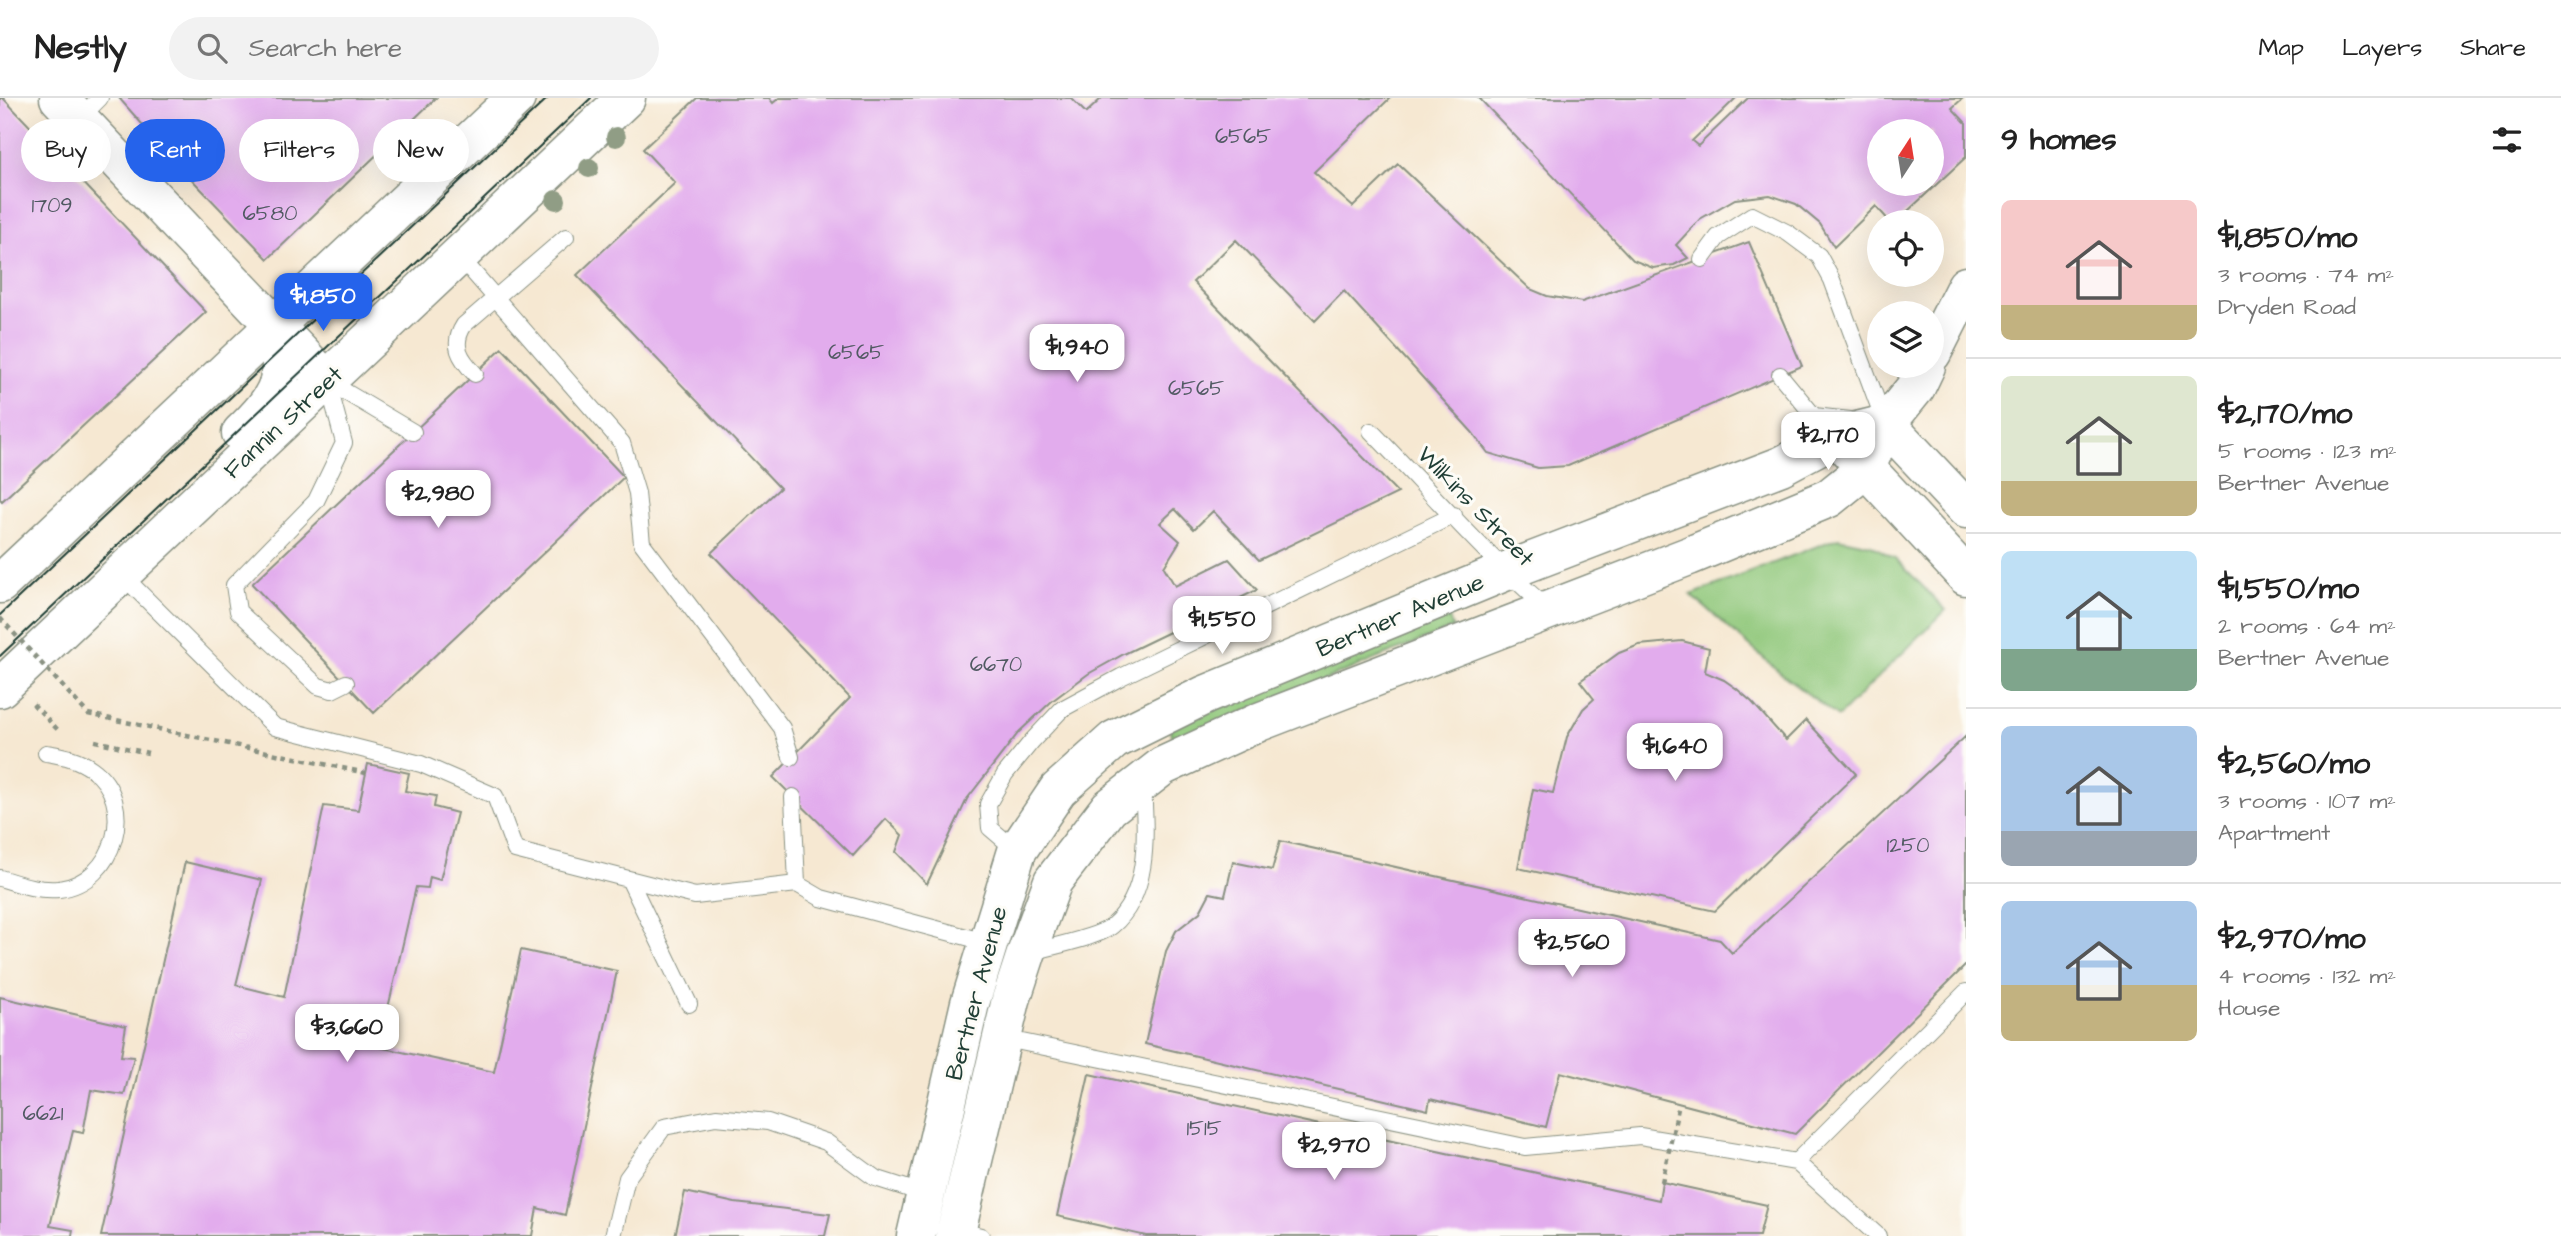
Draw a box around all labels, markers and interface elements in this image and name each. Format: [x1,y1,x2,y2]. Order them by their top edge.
search box [169,17,659,80]
text: Nestly [35,25,127,71]
icon: search [193,29,231,67]
text: Search here [249,30,402,66]
text: Map [2259,31,2304,65]
text: Layers [2342,31,2422,65]
text: Share [2460,31,2526,65]
chip: Buy [21,119,111,182]
chip: Rent [125,119,225,182]
chip: Filters [239,119,359,182]
chip: New [373,119,469,182]
north arrow [1867,119,1944,196]
map controls [1867,119,1944,378]
text: 9 homes [2001,119,2116,161]
icon: filters [2488,121,2526,159]
house number: 6565 [1215,122,1271,151]
house number: 1709 [32,191,72,220]
house number: 6580 [243,199,297,228]
button: locate [1867,210,1944,287]
text: $1,850/mo [2218,217,2357,259]
icon: home [2057,228,2141,312]
text: 3 rooms · 74 m² [2218,259,2394,291]
pin: $1,850 [266,274,380,333]
text: $1,850 [290,280,356,312]
text: Dryden Road [2218,291,2356,323]
button: layers [1867,301,1944,378]
pin: $1,940 [1020,324,1134,384]
text: $1,940 [1045,331,1109,363]
house number: 6565 [828,338,884,367]
street label: Fannin Street [216,358,351,487]
house number: 6565 [1168,374,1224,403]
text: $2,170/mo [2218,393,2352,435]
icon: home [2057,404,2141,488]
pin: $2,170 [1771,412,1885,472]
text: $2,170 [1797,419,1859,451]
text: 5 rooms · 123 m² [2218,435,2397,467]
street label: Wilkins Street [1409,439,1542,575]
text: Bertner Avenue [2218,467,2389,499]
pin: $2,980 [381,470,495,530]
text: $2,980 [402,477,474,509]
street label: Bertner Avenue [1311,565,1489,667]
text: $1,550/mo [2218,568,2359,610]
icon: home [2057,579,2141,663]
pin: $1,550 [1165,596,1279,656]
text: $1,550 [1189,603,1255,635]
text: 2 rooms · 64 m² [2218,610,2396,642]
text: Bertner Avenue [2218,642,2389,674]
house number: 6670 [970,650,1022,679]
pin: $1,640 [1618,724,1732,783]
text: $1,640 [1643,730,1707,762]
text: $2,560/mo [2218,743,2370,785]
icon: home [2057,754,2141,838]
text: 3 rooms · 107 m² [2218,785,2396,817]
text: Apartment [2218,817,2330,849]
house number: 1250 [1887,831,1929,860]
street label: Bertner Avenue [937,902,1017,1084]
text: $2,970/mo [2218,918,2366,960]
pin: $2,560 [1515,920,1629,979]
text: $2,560 [1534,926,1610,958]
icon: home [2057,929,2141,1013]
text: 4 rooms · 132 m² [2218,960,2396,992]
text: House [2218,992,2281,1024]
pin: $3,660 [290,1004,404,1064]
text: $3,660 [311,1011,383,1043]
house number: 6621 [22,1099,64,1128]
house number: 1515 [1186,1114,1222,1143]
pin: $2,970 [1277,1122,1391,1182]
text: $2,970 [1298,1129,1370,1161]

